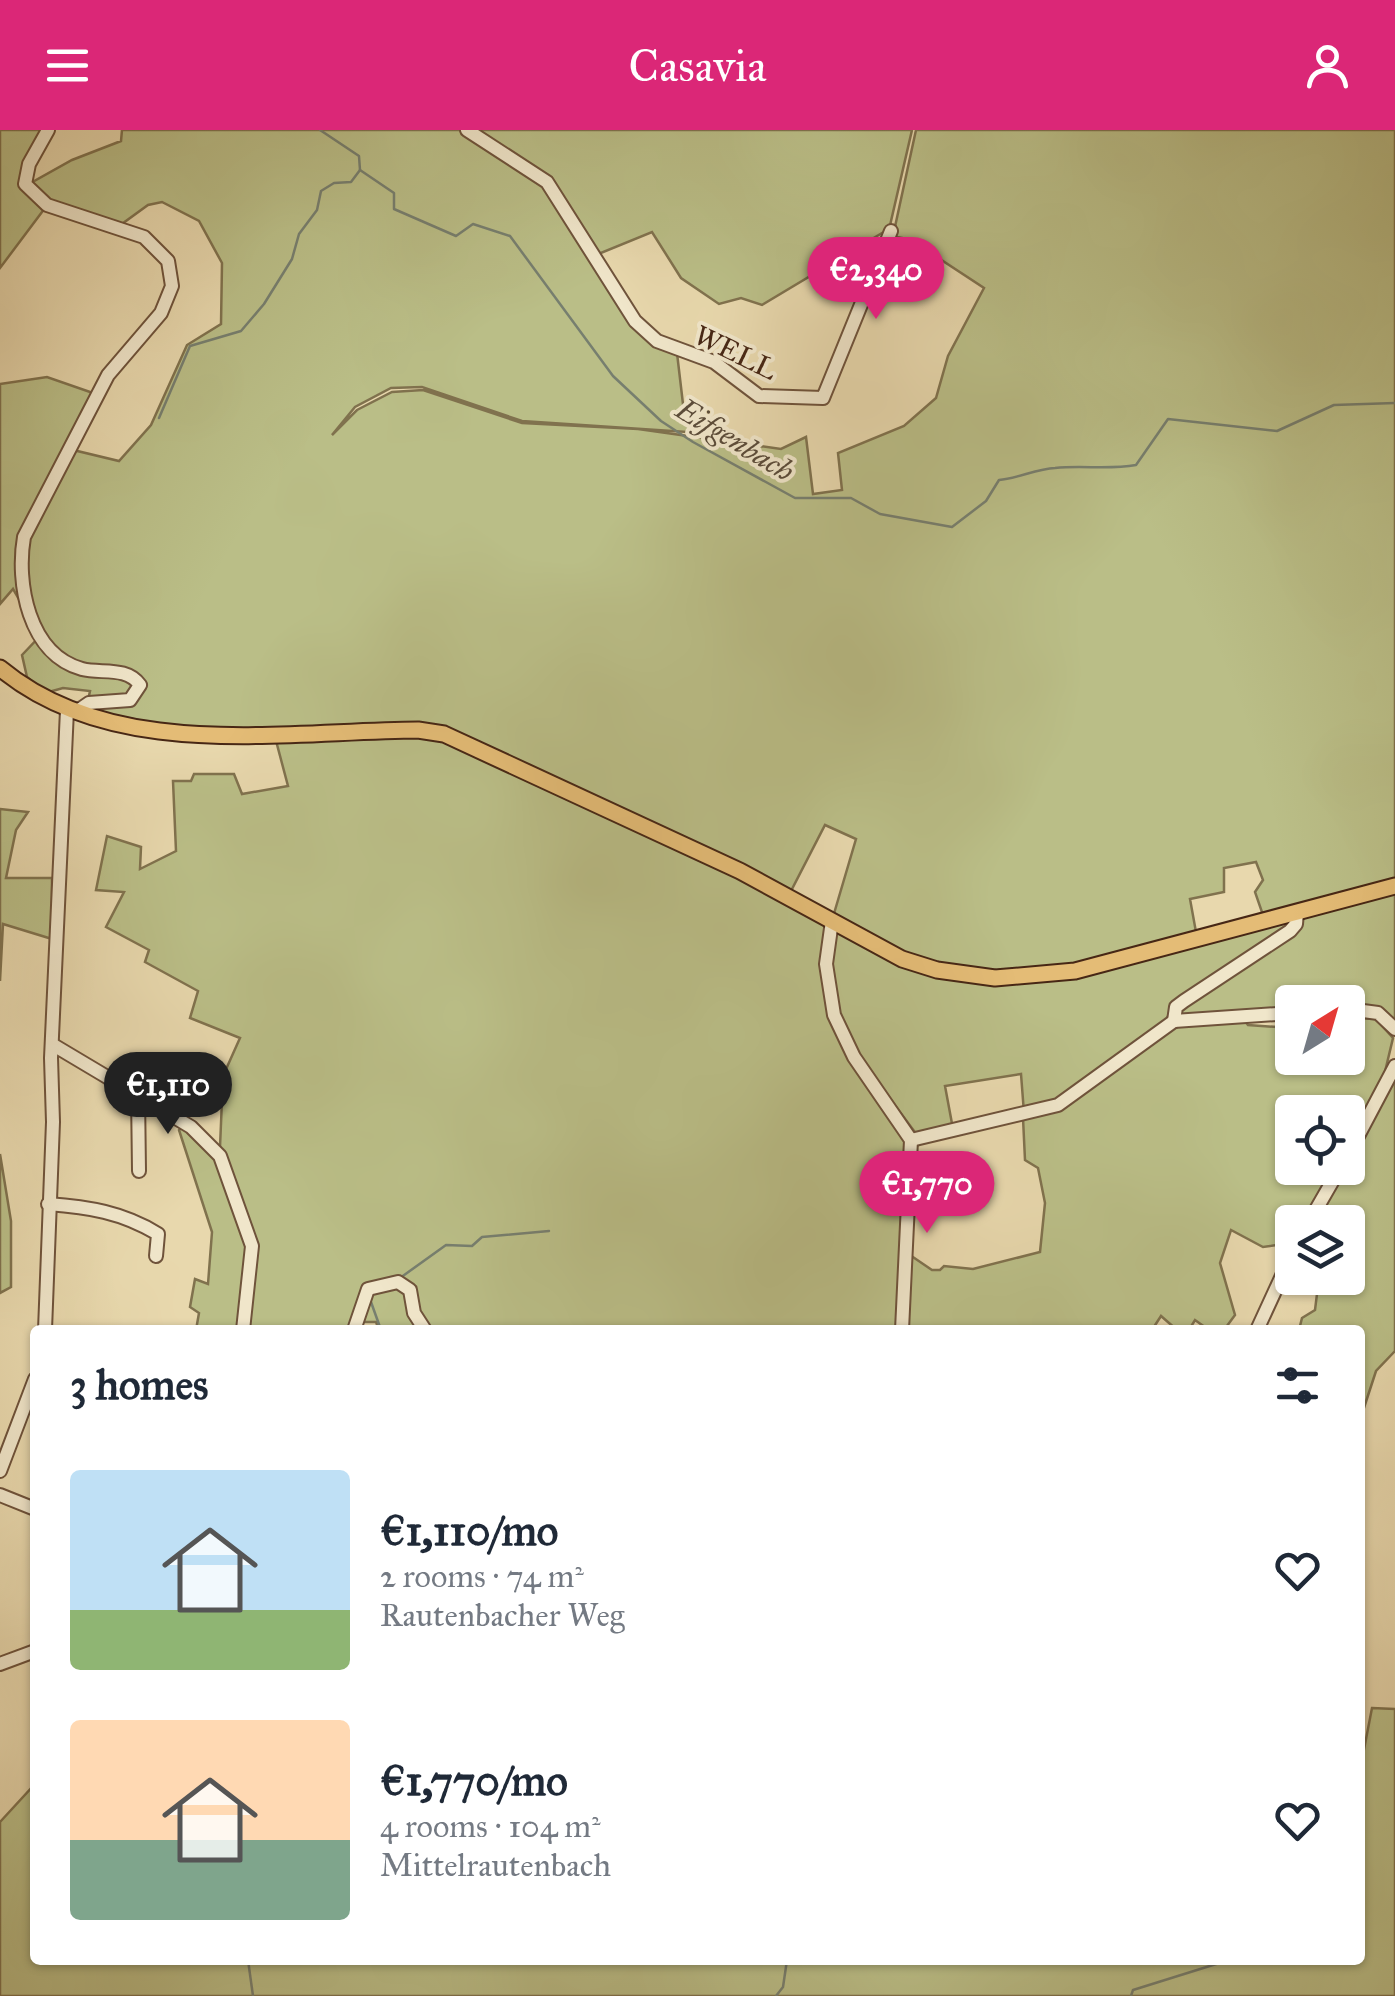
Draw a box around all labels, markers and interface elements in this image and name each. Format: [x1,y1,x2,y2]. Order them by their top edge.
icon: menu [40,38,95,93]
text: Casavia [629,38,766,93]
icon: person [1300,38,1355,93]
pin: €2,340 [795,237,957,322]
text: €2,340 [829,250,923,289]
street label: WELL [689,317,783,388]
water label: Eifgenbach [669,390,801,489]
north arrow [1275,985,1365,1075]
map controls [1275,985,1365,1295]
pin: €1,110 [87,1052,249,1137]
text: €1,110 [126,1065,210,1104]
button: locate [1275,1095,1365,1185]
pin: €1,770 [846,1151,1008,1236]
text: €1,770 [881,1164,973,1203]
button: layers [1275,1205,1365,1295]
icon: filters [1270,1358,1325,1413]
text: 3 homes [70,1359,208,1411]
text: €1,110/mo [380,1505,558,1557]
icon: home [150,1510,270,1630]
icon: heart [1270,1543,1325,1598]
text: 2 rooms · 74 m² [380,1557,584,1596]
text: Rautenbacher Weg [380,1596,625,1635]
text: €1,770/mo [380,1755,568,1807]
icon: home [150,1760,270,1880]
icon: heart [1270,1793,1325,1848]
text: 4 rooms · 104 m² [380,1807,601,1846]
text: Mittelrautenbach [380,1846,611,1885]

